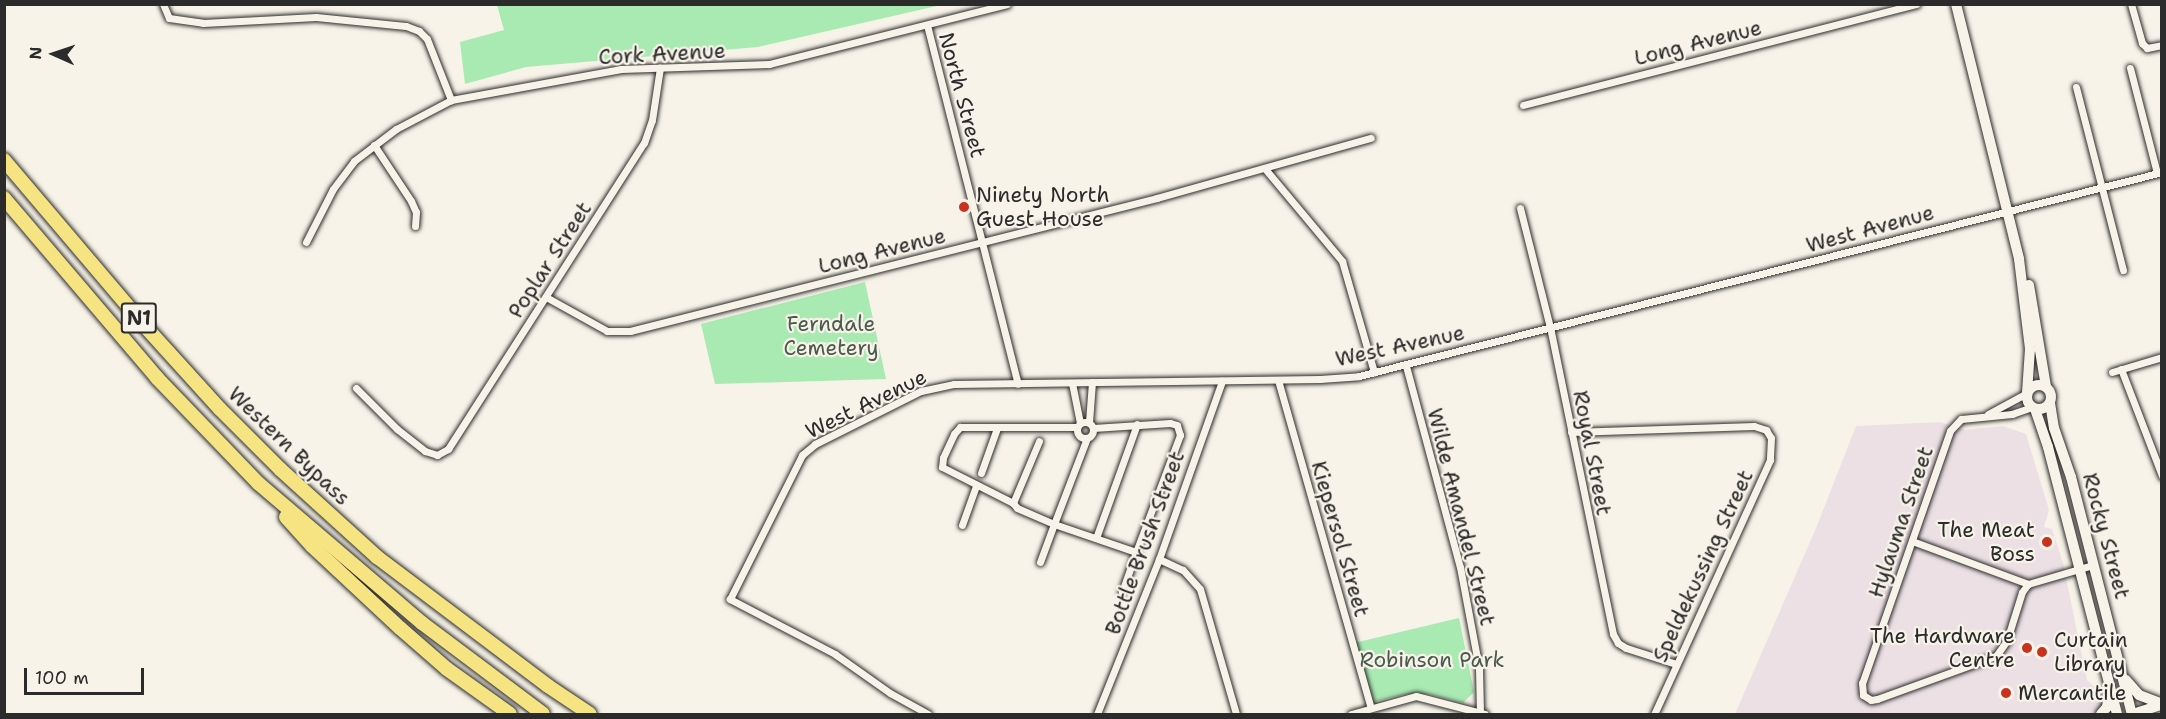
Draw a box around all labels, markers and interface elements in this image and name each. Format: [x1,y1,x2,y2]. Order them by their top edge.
street label: Long Avenue [1632,15,1764,71]
north arrow [24,24,84,84]
street label: North Street [933,30,991,160]
street label: Cork Avenue [598,38,726,70]
text: N [25,46,46,60]
place label: Ninety North Guest House [976,182,1110,232]
street label: Poplar Street [503,197,597,323]
marker: Ninety North Guest House [957,200,971,214]
street label: West Avenue [1803,200,1937,258]
street label: Long Avenue [816,223,948,279]
road number: N1 [120,301,158,335]
park label: Ferndale Cemetery [783,311,879,361]
street label: West Avenue [1333,320,1467,372]
street label: West Avenue [801,364,931,444]
street label: Western Bypass [223,381,355,511]
street label: Royal Street [1568,388,1616,518]
street label: Wilde Amandel Street [1422,406,1500,628]
street label: Hylauma Street [1863,443,1939,601]
street label: Bottle Brush Street [1100,448,1190,638]
street label: Kiepersol Street [1306,458,1374,620]
street label: Speldekussing Street [1647,466,1759,666]
street label: Rocky Street [2077,470,2135,602]
place label: The Meat Boss [1937,517,2035,567]
marker: The Meat Boss [2040,535,2054,549]
place label: The Hardware Centre [1870,623,2015,673]
place label: Curtain Library [2054,627,2128,677]
marker: The Hardware Centre [2020,641,2034,655]
marker: Curtain Library [2035,645,2049,659]
park label: Robinson Park [1360,647,1504,673]
scale bar [27,656,147,694]
text: 100 m [35,666,89,690]
place label: Mercantile [2018,680,2127,706]
marker: Mercantile [1999,686,2013,700]

